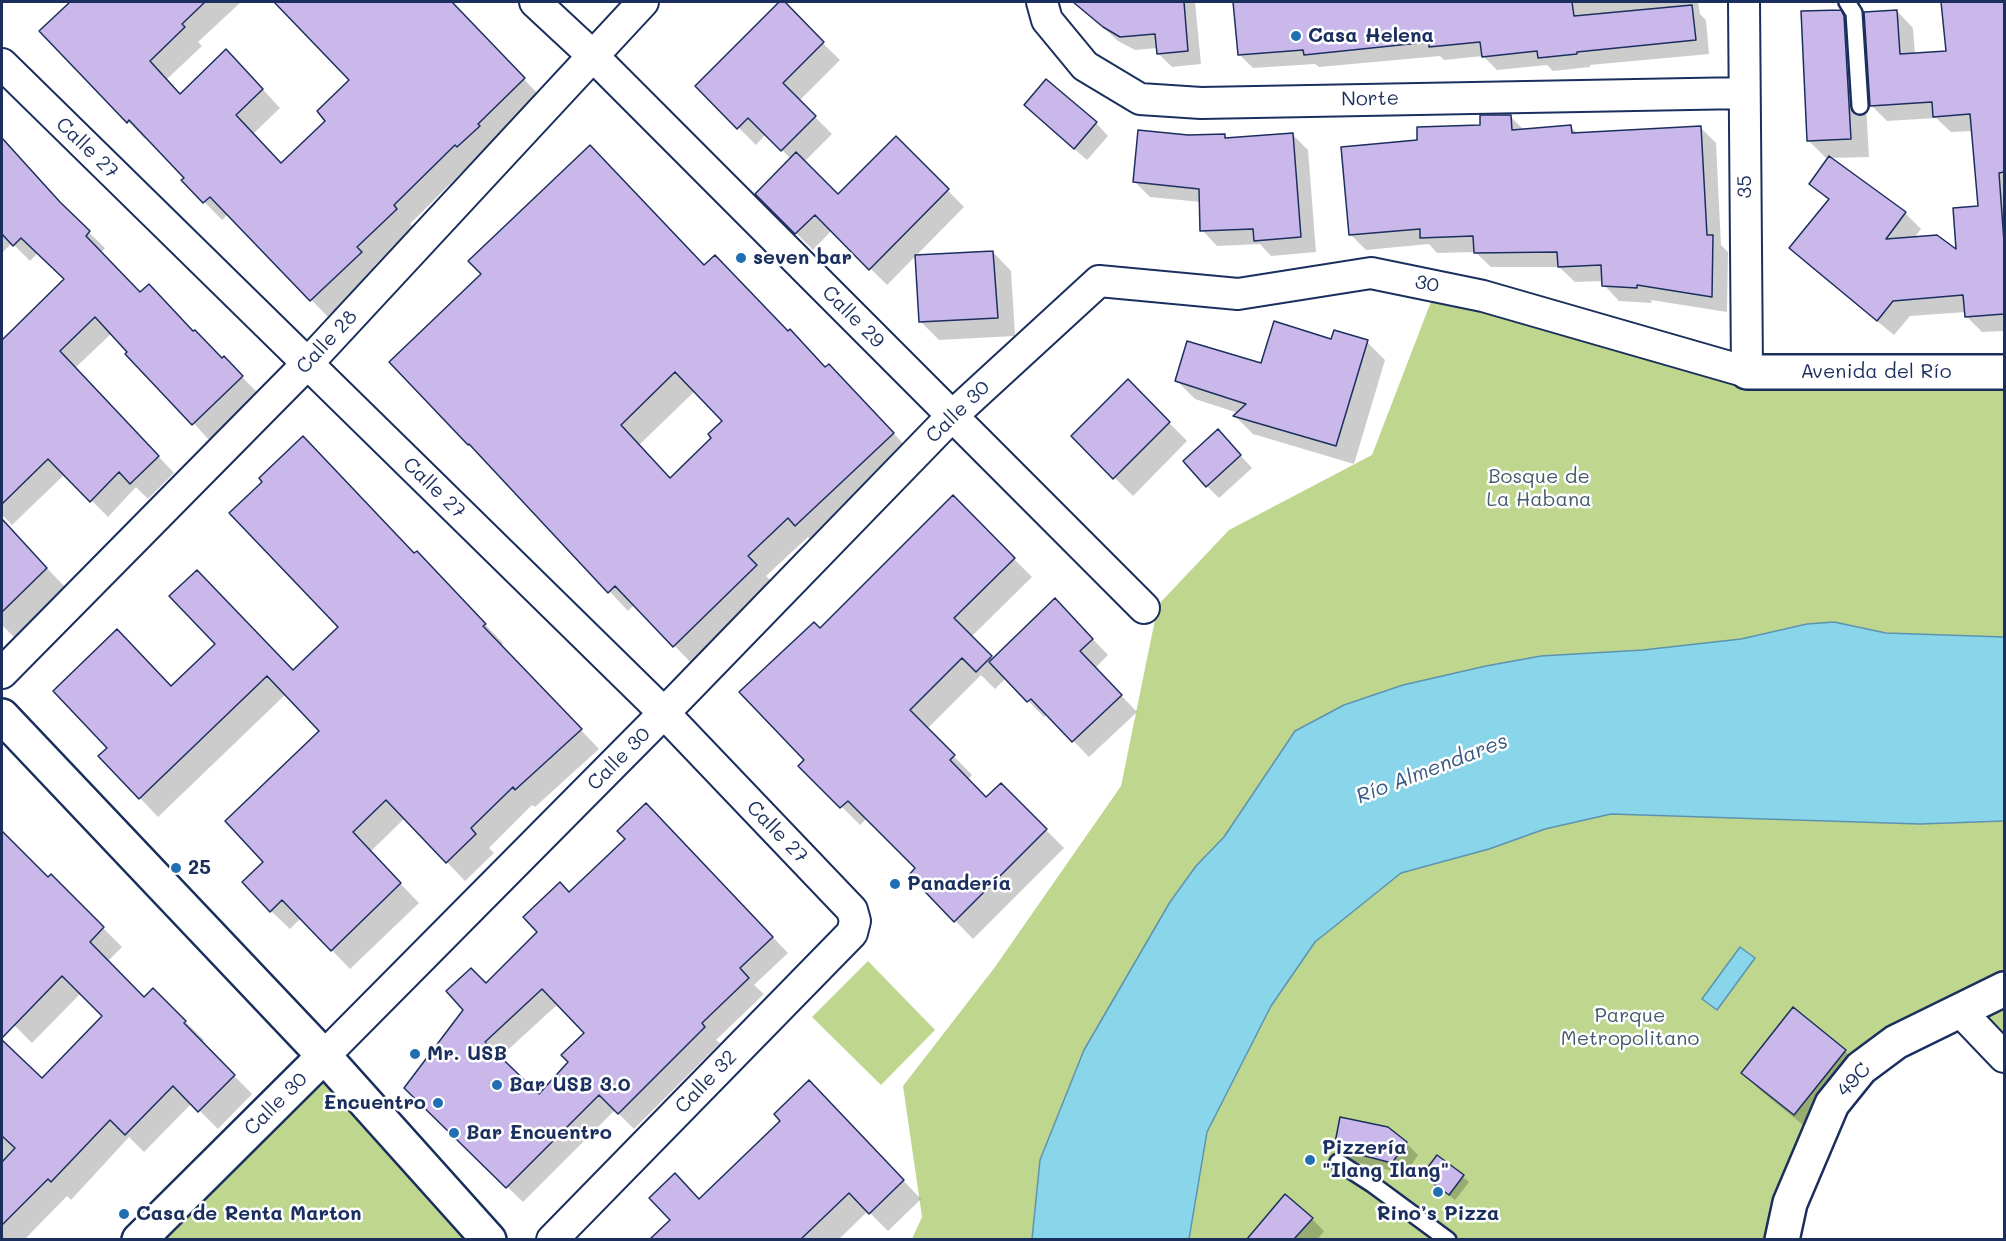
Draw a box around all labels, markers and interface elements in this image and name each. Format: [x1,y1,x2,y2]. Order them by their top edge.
place label: Casa Helena [1308,24,1434,48]
marker: Casa Helena [1289,29,1303,43]
street label: Norte [1341,86,1399,112]
street label: Calle 27 [51,112,123,184]
street label: 35 [1733,175,1757,199]
place label: seven bar [753,246,852,270]
marker: seven bar [734,251,748,265]
street label: 30 [1413,270,1441,298]
street label: Calle 29 [817,281,889,353]
street label: Calle 28 [291,305,363,379]
street label: Avenida del Río [1801,360,1951,384]
street label: Calle 30 [921,376,995,448]
street label: Calle 27 [398,452,470,524]
park label: Bosque de La Habana [1487,465,1591,512]
street label: Calle 30 [582,722,656,796]
water label: Río Almendares [1353,728,1511,810]
street label: Calle 27 [741,796,813,868]
place label: 25 [188,856,211,880]
marker: 25 [169,861,183,875]
place label: Panadería [907,872,1011,896]
marker: Panadería [888,877,902,891]
park label: Parque Metropolitano [1561,1004,1699,1051]
place label: Mr. USB [427,1042,507,1066]
street label: Calle 32 [670,1045,742,1119]
marker: Mr. USB [408,1047,422,1061]
street label: 49C [1832,1058,1876,1102]
street label: Calle 30 [239,1067,313,1141]
place label: Bar USB 3.0 [509,1073,631,1097]
marker: Bar USB 3.0 [490,1078,504,1092]
place label: Encuentro [323,1091,426,1115]
marker: Encuentro [431,1096,445,1110]
place label: Bar Encuentro [466,1121,612,1145]
marker: Bar Encuentro [447,1126,461,1140]
place label: Pizzería "Ilang Ilang" [1322,1136,1449,1183]
marker: Pizzería "Ilang Ilang" [1303,1153,1317,1167]
marker: Rino’s Pizza [1431,1185,1445,1199]
place label: Casa de Renta Marton [136,1202,361,1226]
place label: Rino’s Pizza [1377,1202,1499,1226]
marker: Casa de Renta Marton [117,1207,131,1221]

